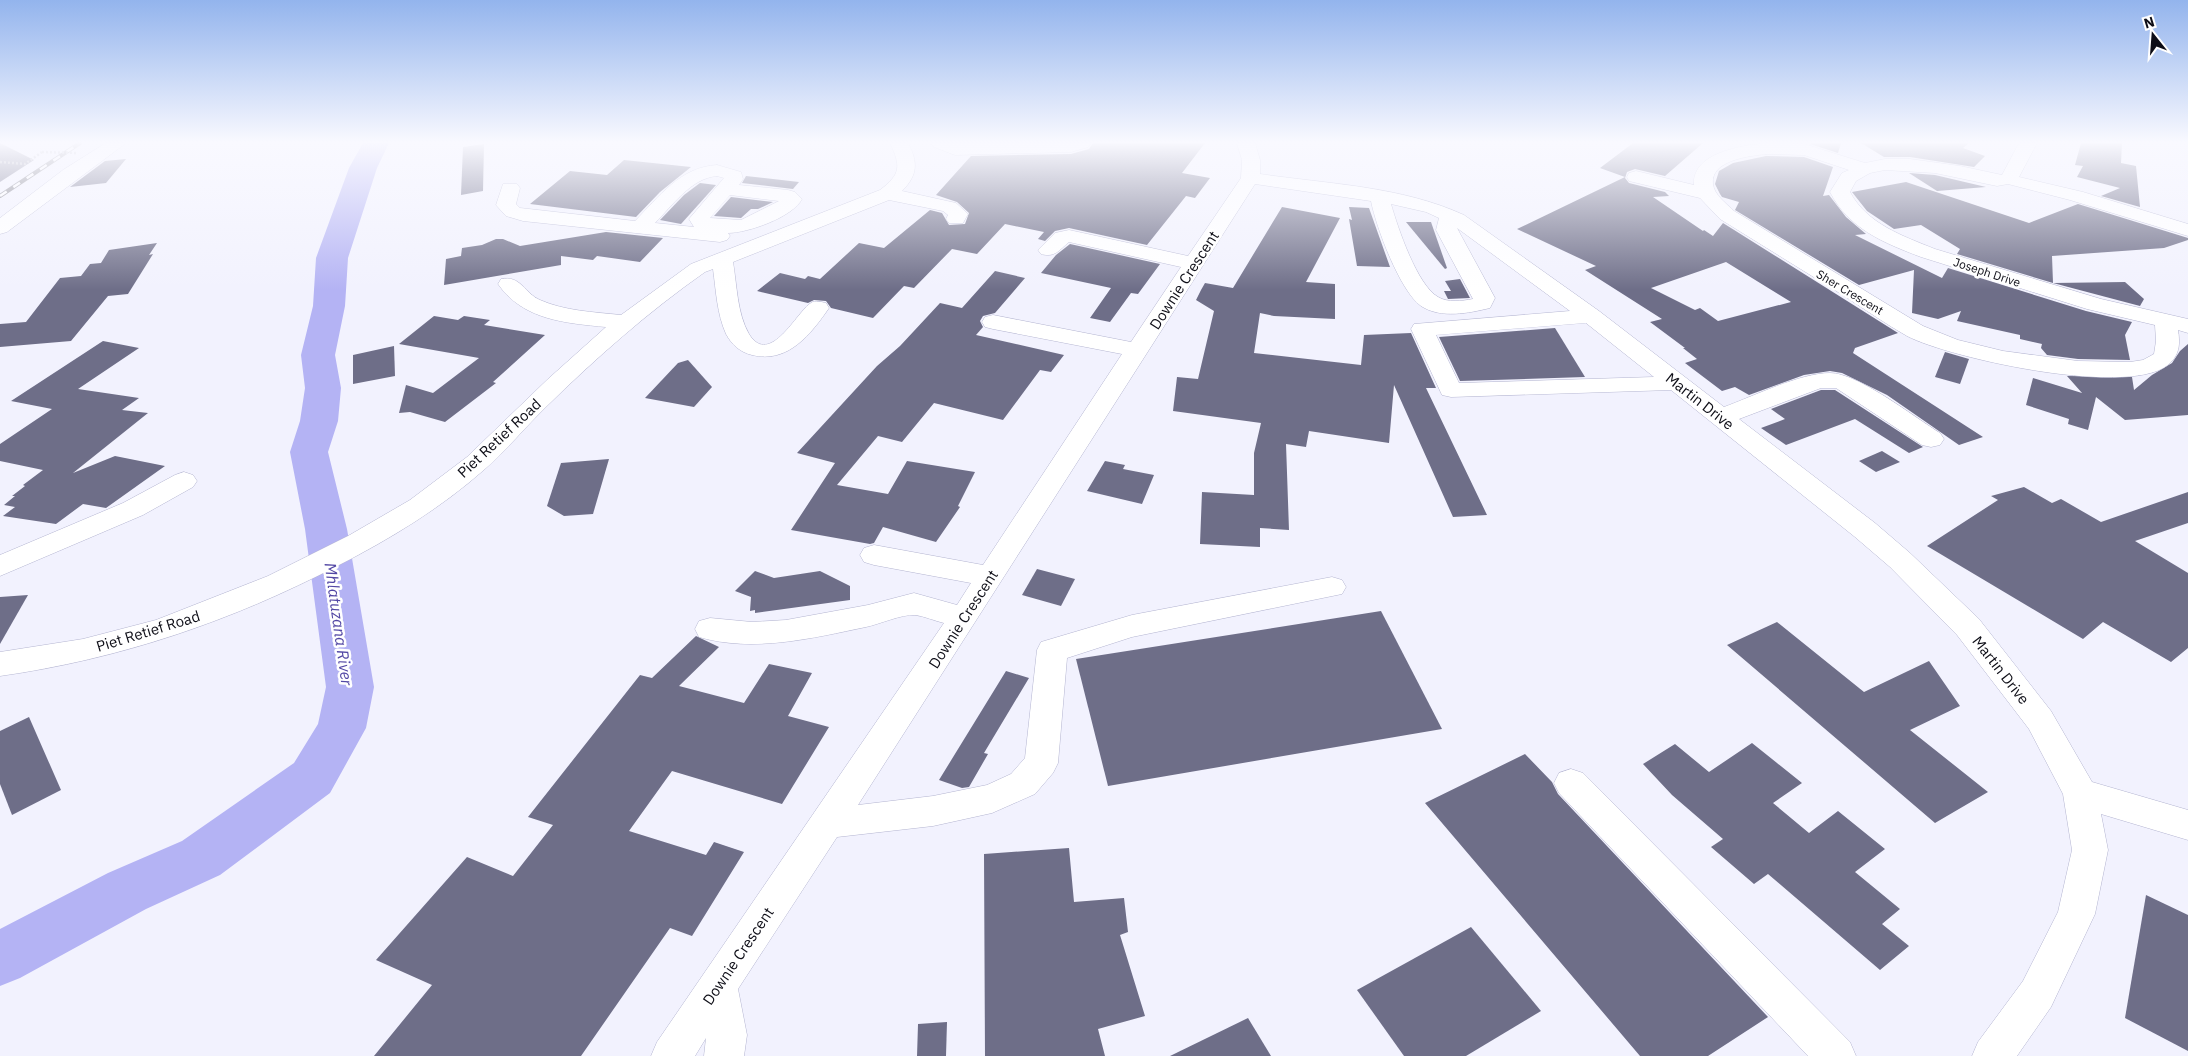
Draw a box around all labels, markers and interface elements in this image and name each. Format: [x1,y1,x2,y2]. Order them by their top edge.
north arrow [2128,10,2178,60]
text: N [2142,12,2157,33]
street label: Downie Crescent [1145,227,1223,333]
street label: Joseph Drive [1952,254,2023,290]
street label: Sher Crescent [1814,266,1886,318]
street label: Martin Drive [1662,368,1738,434]
street label: Piet Retief Road [453,394,545,482]
water label: Mhlatuzana River [320,561,358,688]
street label: Downie Crescent [924,566,1002,672]
street label: Piet Retief Road [94,606,202,656]
street label: Martin Drive [1968,632,2034,708]
street label: Downie Crescent [698,904,778,1008]

